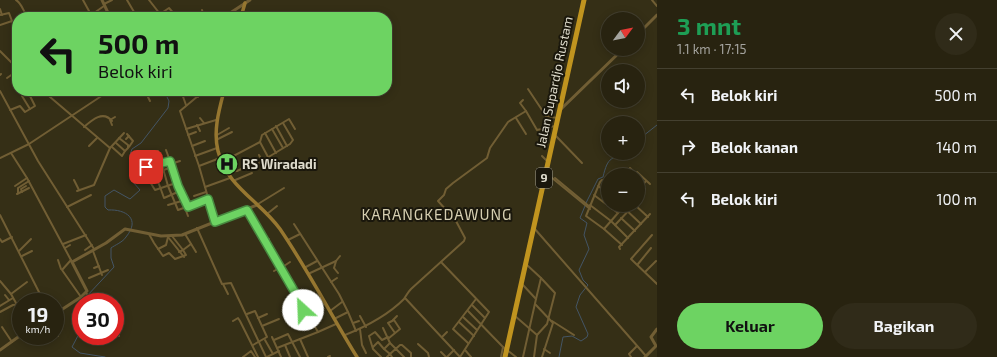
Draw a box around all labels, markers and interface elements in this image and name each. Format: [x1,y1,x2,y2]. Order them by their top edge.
text: 3 mnt [677,11,741,40]
north arrow [601,12,645,56]
map controls [601,12,645,212]
button: close [935,13,977,55]
street label: Jalan Supardjo Rustam [532,15,576,149]
text: 500 m [98,26,180,60]
icon: left [32,28,84,80]
text: 1.1 km · 17:15 [677,41,747,57]
text: Belok kiri [98,60,173,82]
button: sound [601,64,645,108]
icon: left [677,84,699,106]
text: Belok kiri [711,86,777,104]
text: 500 m [934,86,977,104]
button: + [601,116,645,160]
icon: right [677,136,699,158]
text: Belok kanan [711,138,798,156]
text: 140 m [936,138,977,156]
pin [129,150,163,184]
hospital icon: RS Wiradadi [214,151,240,177]
icon: arrive [135,156,157,178]
place label: RS Wiradadi [242,156,316,172]
road number: 9 [536,168,552,188]
button: − [601,168,645,212]
icon: left [677,188,699,210]
text: Belok kiri [711,190,777,208]
text: 100 m [936,190,977,208]
district label: KARANGKEDAWUNG [361,205,513,223]
position arrow [282,289,324,331]
speed limit sign: 30 [72,293,124,345]
text: 19 [28,302,48,326]
button: Keluar [677,303,823,349]
button: Bagikan [831,303,977,349]
text: km/h [26,323,50,335]

